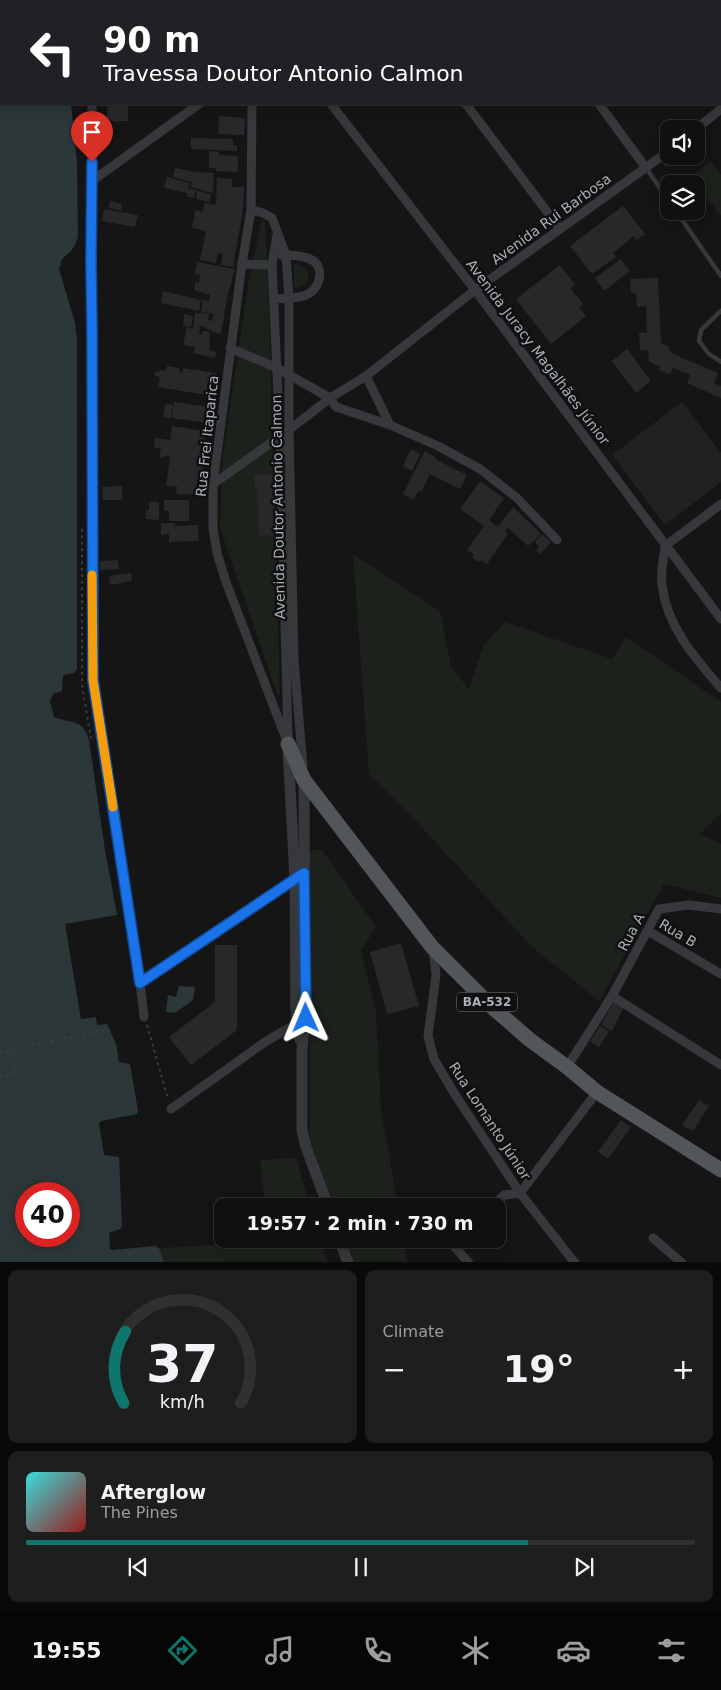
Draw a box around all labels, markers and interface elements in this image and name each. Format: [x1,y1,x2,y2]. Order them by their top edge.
icon: left [20,20,85,85]
text: 90 m [103,20,200,60]
text: Travessa Doutor Antonio Calmon [103,61,464,86]
pin [71,111,113,162]
icon: arrive [78,118,106,146]
map controls [660,120,705,220]
button: sound [660,120,705,165]
street label: Avenida Rui Barbosa [488,170,614,268]
button: layers [660,175,705,220]
street label: Avenida Juracy Magalhães Júnior [463,256,613,448]
street label: Rua Frei Itaparica [193,374,221,498]
street label: Avenida Doutor Antonio Calmon [268,395,288,619]
street label: Rua A [614,910,648,954]
street label: Rua B [656,916,700,950]
position arrow [279,991,331,1043]
road number: BA-532 [457,992,517,1012]
street label: Rua Lomanto Júnior [446,1059,534,1183]
speed limit sign: 40 [15,1182,80,1247]
text: 19:57 · 2 min · 730 m [246,1212,474,1234]
text: Climate [383,1322,444,1341]
text: 37 [146,1334,218,1394]
text: 19° [503,1347,575,1391]
text: − [383,1353,406,1386]
text: + [672,1353,695,1386]
text: km/h [160,1391,205,1412]
text: Afterglow [101,1481,206,1503]
text: The Pines [101,1503,178,1522]
icon: previous [124,1553,152,1581]
icon: pause [347,1553,375,1581]
icon: next [570,1553,598,1581]
icon: directions [165,1633,200,1668]
icon: music [262,1633,297,1668]
icon: phone [360,1633,395,1668]
icon: climate [458,1633,493,1668]
icon: car [556,1633,591,1668]
icon: filters [654,1633,689,1668]
text: 19:55 [31,1638,102,1663]

